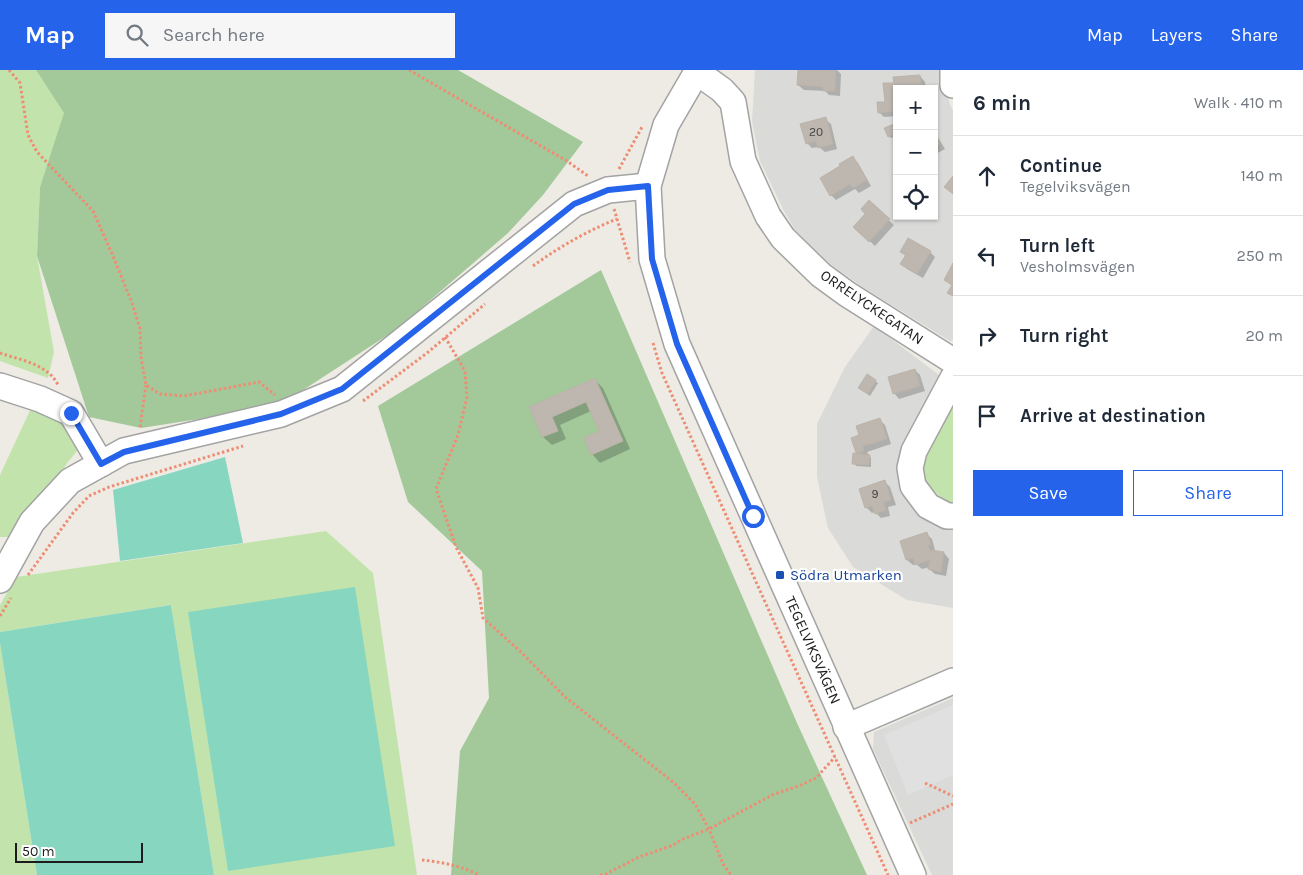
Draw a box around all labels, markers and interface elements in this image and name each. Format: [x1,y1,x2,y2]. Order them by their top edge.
search box [105,13,455,58]
text: Map [25,21,75,49]
icon: search [123,21,151,49]
text: Search here [163,24,265,46]
text: Map [1087,24,1123,46]
text: Layers [1151,24,1203,46]
text: Share [1231,24,1278,46]
map controls [893,85,938,220]
button: + [893,85,938,130]
text: 6 min [973,91,1031,115]
text: Walk · 410 m [1194,93,1283,112]
house number: 20 [809,125,823,139]
button: − [893,130,938,175]
text: Continue [1020,155,1102,177]
icon: ahead [973,162,1001,190]
text: 140 m [1241,166,1283,185]
button: locate [893,175,938,220]
text: Tegelviksvägen [1020,177,1131,196]
text: Turn left [1020,235,1095,257]
icon: left [973,242,1001,270]
text: 250 m [1236,246,1283,265]
text: Vesholmsvägen [1020,257,1135,276]
street label: ORRELYCKEGATAN [817,266,927,348]
icon: right [973,322,1001,350]
text: Turn right [1020,325,1109,347]
text: 20 m [1245,326,1283,345]
route end [60,402,83,425]
icon: arrive [973,402,1001,430]
text: Arrive at destination [1020,405,1206,427]
button: Save [973,470,1123,516]
button: Share [1133,470,1283,516]
house number: 9 [872,487,879,501]
route start [742,505,765,528]
place label: Södra Utmarken [790,566,902,584]
marker: Södra Utmarken [774,569,786,581]
street label: TEGELVIKSVÄGEN [781,593,845,707]
scale bar [15,840,142,863]
text: 50 m [22,843,55,860]

